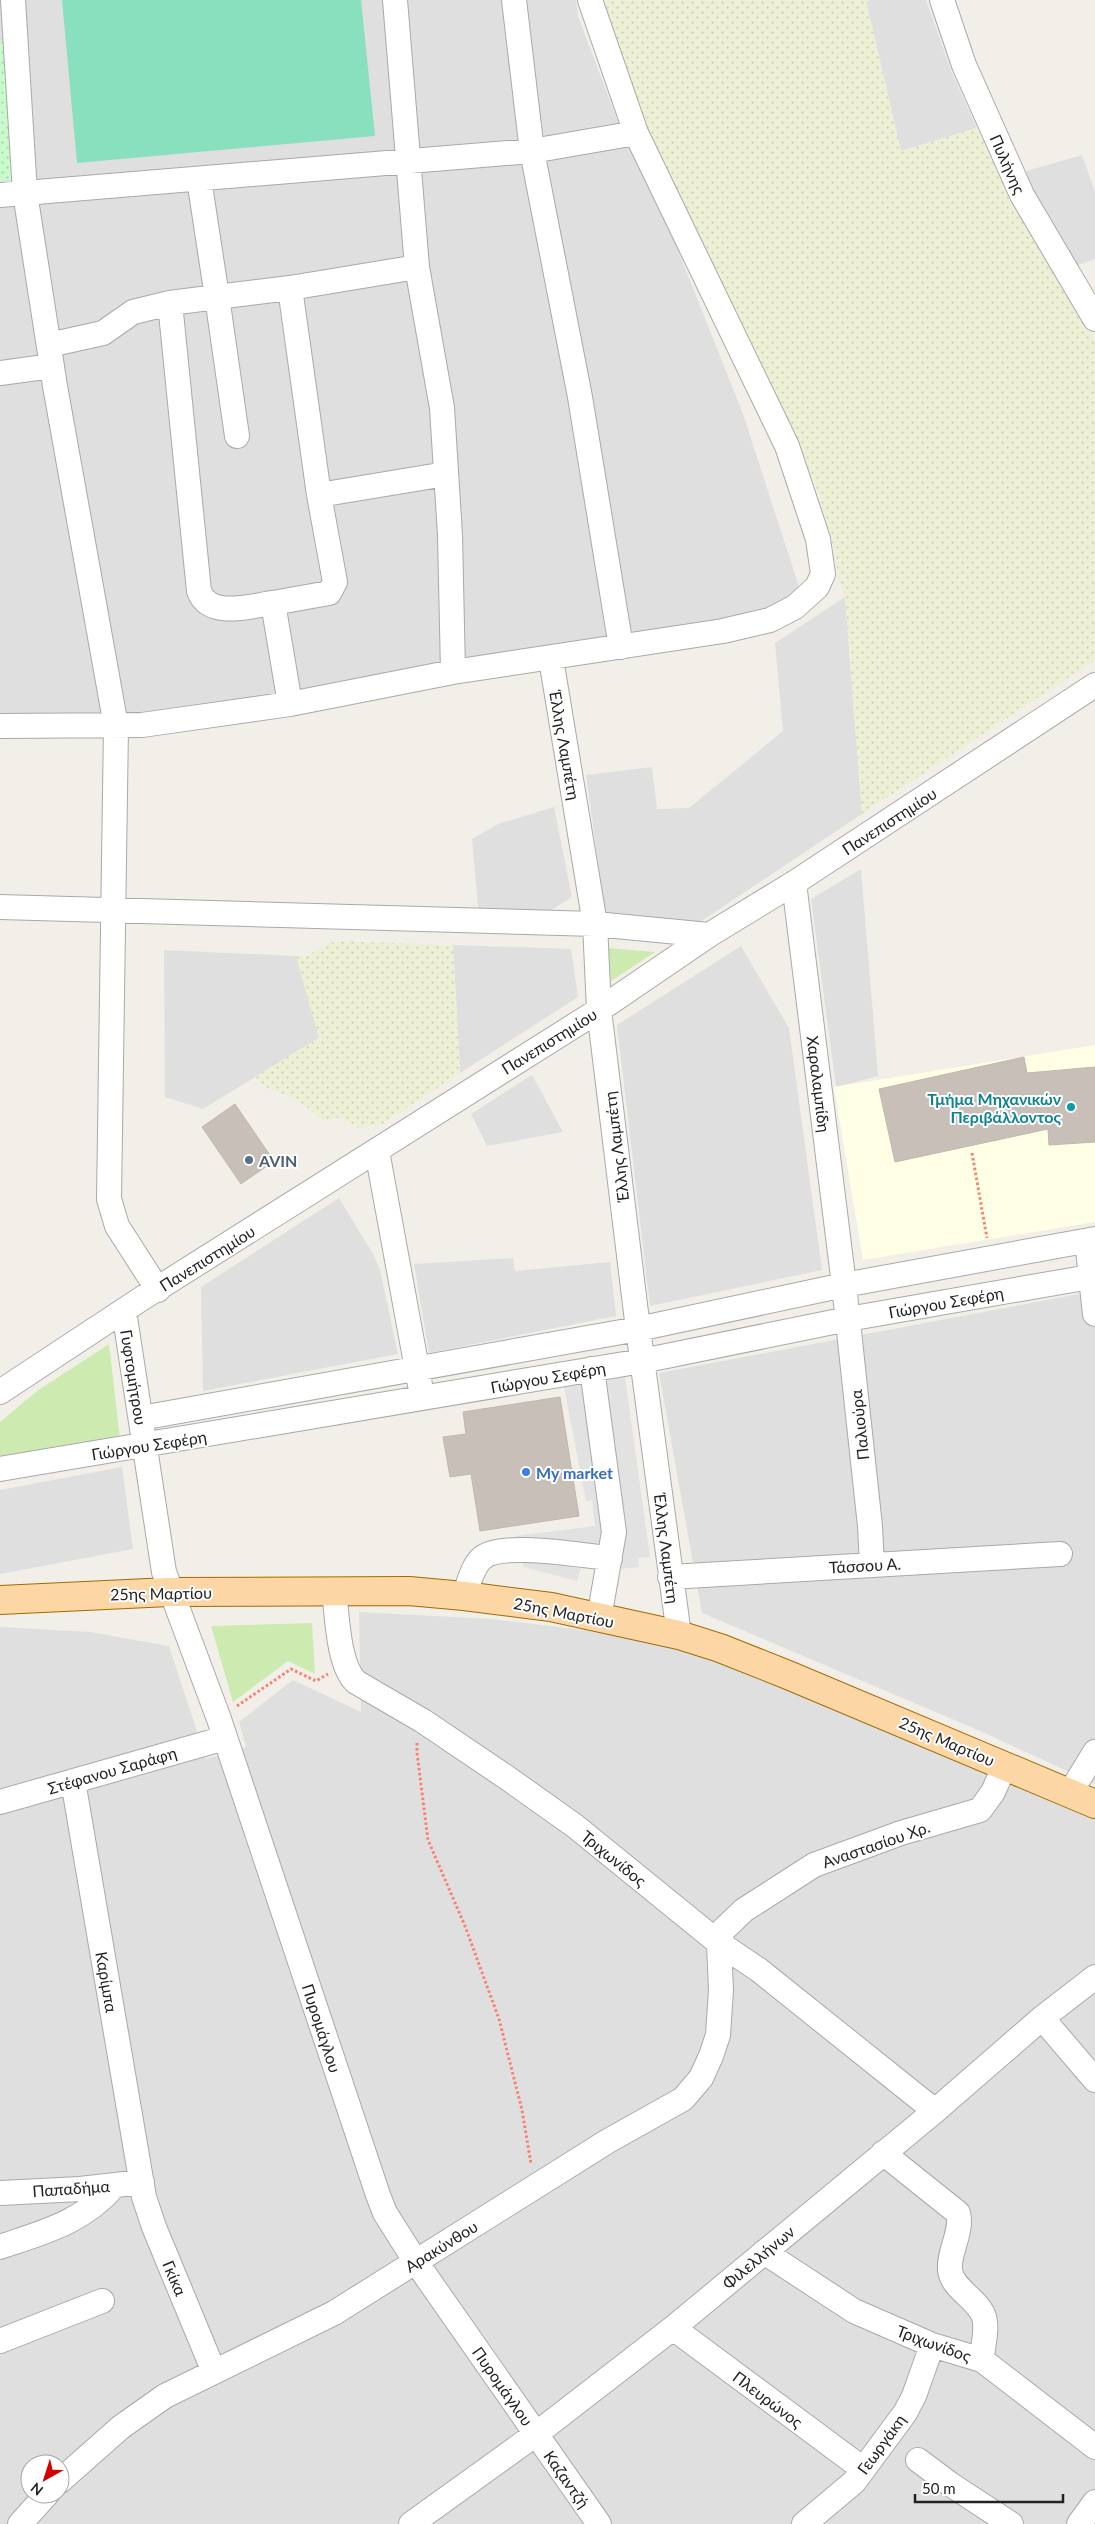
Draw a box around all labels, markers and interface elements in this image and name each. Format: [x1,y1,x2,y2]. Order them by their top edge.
street label: Πυλήνης [986,131,1030,197]
street label: Έλλης Λαμπέτη [546,688,584,802]
street label: Πανεπιστημίου [838,783,940,859]
street label: Πανεπιστημίου [498,1004,600,1078]
street label: Χαραλαμπίδη [804,1035,834,1133]
place label: Τμήμα Μηχανικών Περιβάλλοντος [927,1089,1062,1126]
street label: Έλλης Λαμπέτη [600,1090,632,1204]
marker: Τμήμα Μηχανικών Περιβάλλοντος [1065,1101,1077,1113]
place label: AVIN [258,1151,297,1170]
marker: AVIN [243,1154,255,1166]
street label: Πανεπιστημίου [156,1221,258,1295]
street label: Γιώργου Σεφέρη [887,1283,1005,1321]
street label: Γυφτομήτρου [117,1328,151,1426]
street label: Γιώργου Σεφέρη [489,1358,607,1396]
street label: Παλιούρα [846,1388,872,1461]
street label: Γιώργου Σεφέρη [90,1426,208,1464]
place label: My market [536,1463,613,1482]
marker: My market [520,1466,532,1478]
street label: Έλλης Λαμπέτη [651,1491,683,1605]
street label: Τάσσου Α. [828,1554,902,1576]
street label: 25ης Μαρτίου [110,1583,212,1603]
street label: 25ης Μαρτίου [512,1593,616,1631]
street label: 25ης Μαρτίου [896,1712,998,1770]
street label: Στέφανου Σαράφη [45,1742,179,1798]
street label: Αναστασίου Χρ. [820,1817,932,1871]
street label: Τριχωνίδος [578,1826,651,1890]
street label: Καρίμπα [92,1950,122,2014]
street label: Πυρομάγλου [299,1981,345,2075]
street label: Παπαδήμα [32,2176,111,2200]
street label: Αρακύνθου [401,2216,481,2276]
street label: Φιλελλήνων [718,2221,798,2293]
street label: Γκίκα [159,2257,191,2299]
street label: Τριχωνίδος [894,2321,974,2365]
street label: Πυρομάγλου [469,2343,537,2429]
street label: Πλευρώνος [729,2367,807,2432]
street label: Γεωργάκη [853,2410,909,2478]
street label: Καζαντζή [540,2447,594,2511]
north arrow [20,2454,70,2504]
scale bar [915,2472,1062,2504]
text: N [27,2479,46,2499]
text: 50 m [922,2479,956,2497]

